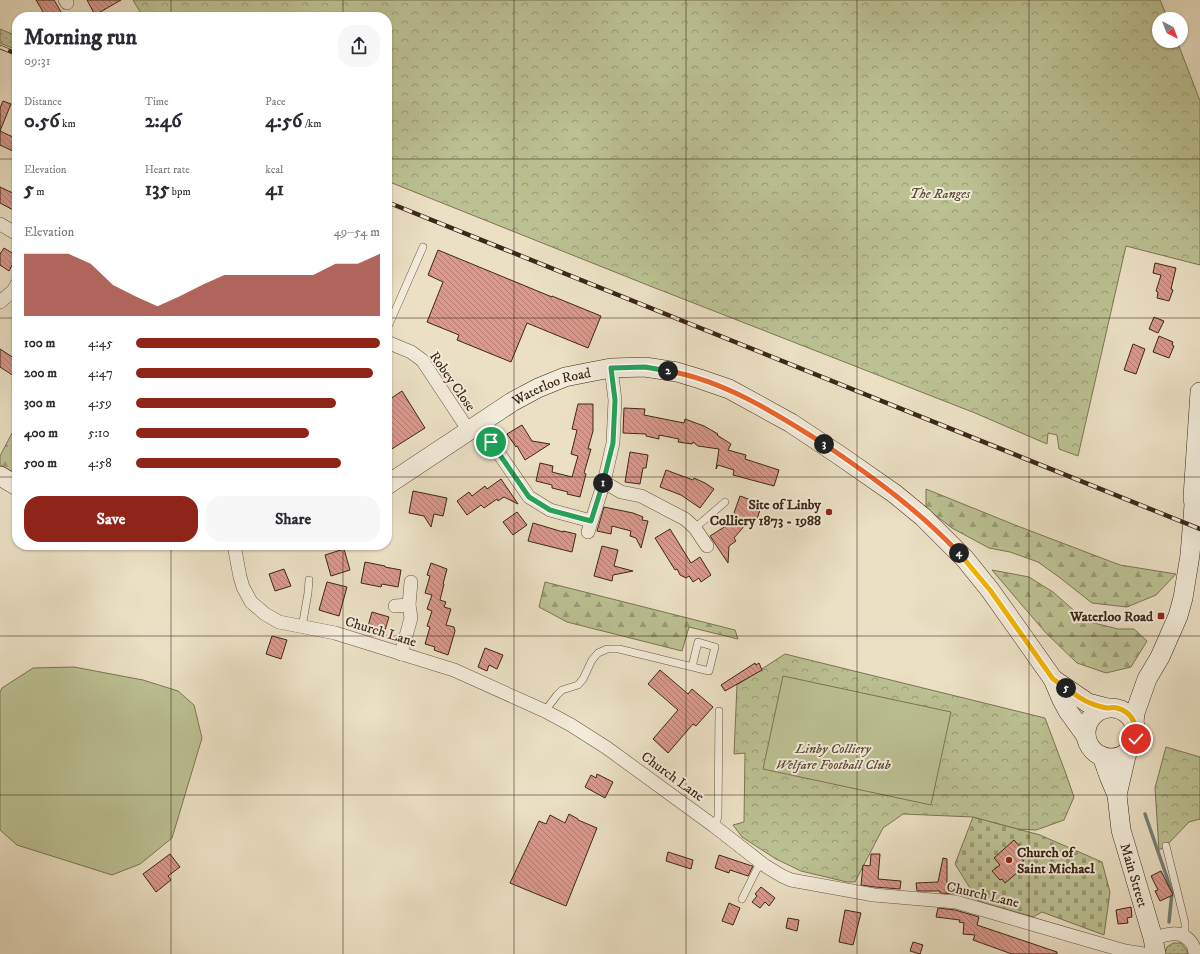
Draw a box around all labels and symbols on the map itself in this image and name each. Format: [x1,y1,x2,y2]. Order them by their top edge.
north arrow [1152,12,1188,48]
park label: The Ranges [910,185,971,203]
street label: Robey Close [425,348,479,415]
pin: 2 [658,361,678,381]
street label: Waterloo Road [509,364,592,411]
pin [474,425,508,459]
pin: 3 [814,434,834,454]
pin: 1 [593,473,613,493]
place label: Site of Linby Colliery 1873 - 1988 [710,496,821,530]
marker: Site of Linby Colliery 1873 - 1988 [824,507,834,517]
pin: 4 [949,543,969,563]
place label: Waterloo Road [1069,608,1154,626]
marker: Waterloo Road [1156,611,1166,621]
street label: Church Lane [343,613,419,651]
pin: 5 [1056,678,1076,698]
pin [1119,722,1153,756]
park label: Linby Colliery Welfare Football Club [775,740,891,774]
street label: Church Lane [637,748,708,806]
street label: Main Street [1115,841,1152,910]
place label: Church of Saint Michael [1017,844,1095,878]
marker: Church of Saint Michael [1004,855,1014,865]
street label: Church Lane [945,878,1021,912]

